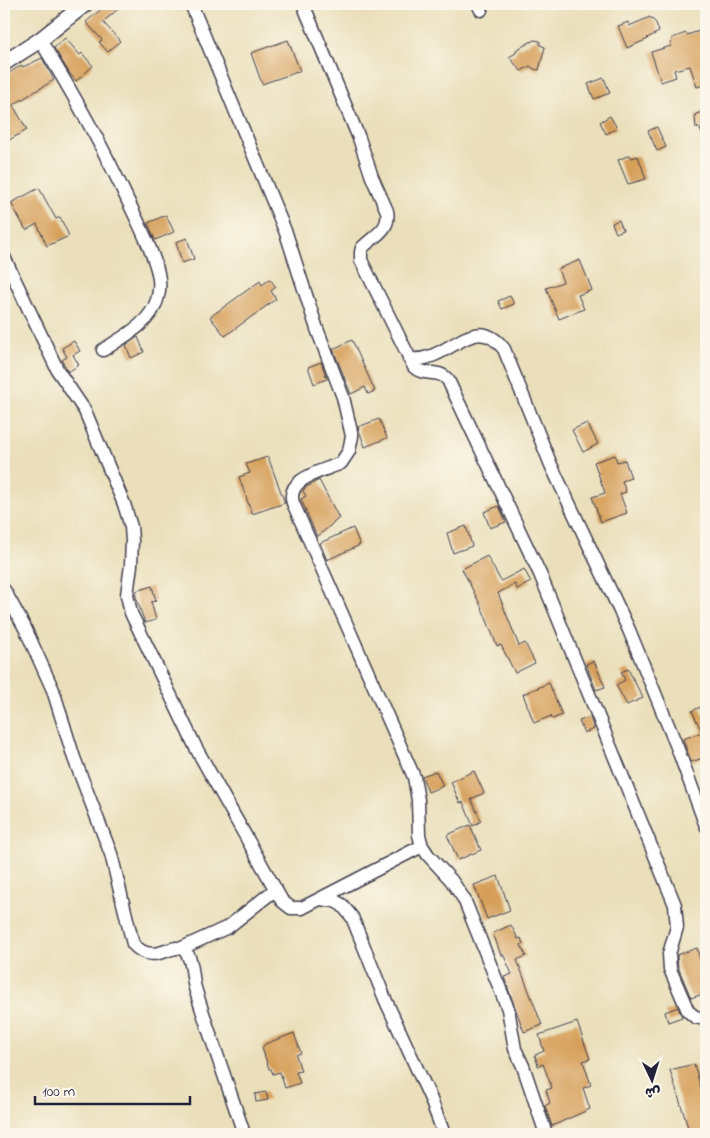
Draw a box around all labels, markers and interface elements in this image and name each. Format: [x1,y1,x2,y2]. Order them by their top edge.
north arrow [628,1056,678,1106]
scale bar [35,1073,190,1105]
text: ش [644,1080,661,1102]
text: 100 m [42,1081,75,1103]

